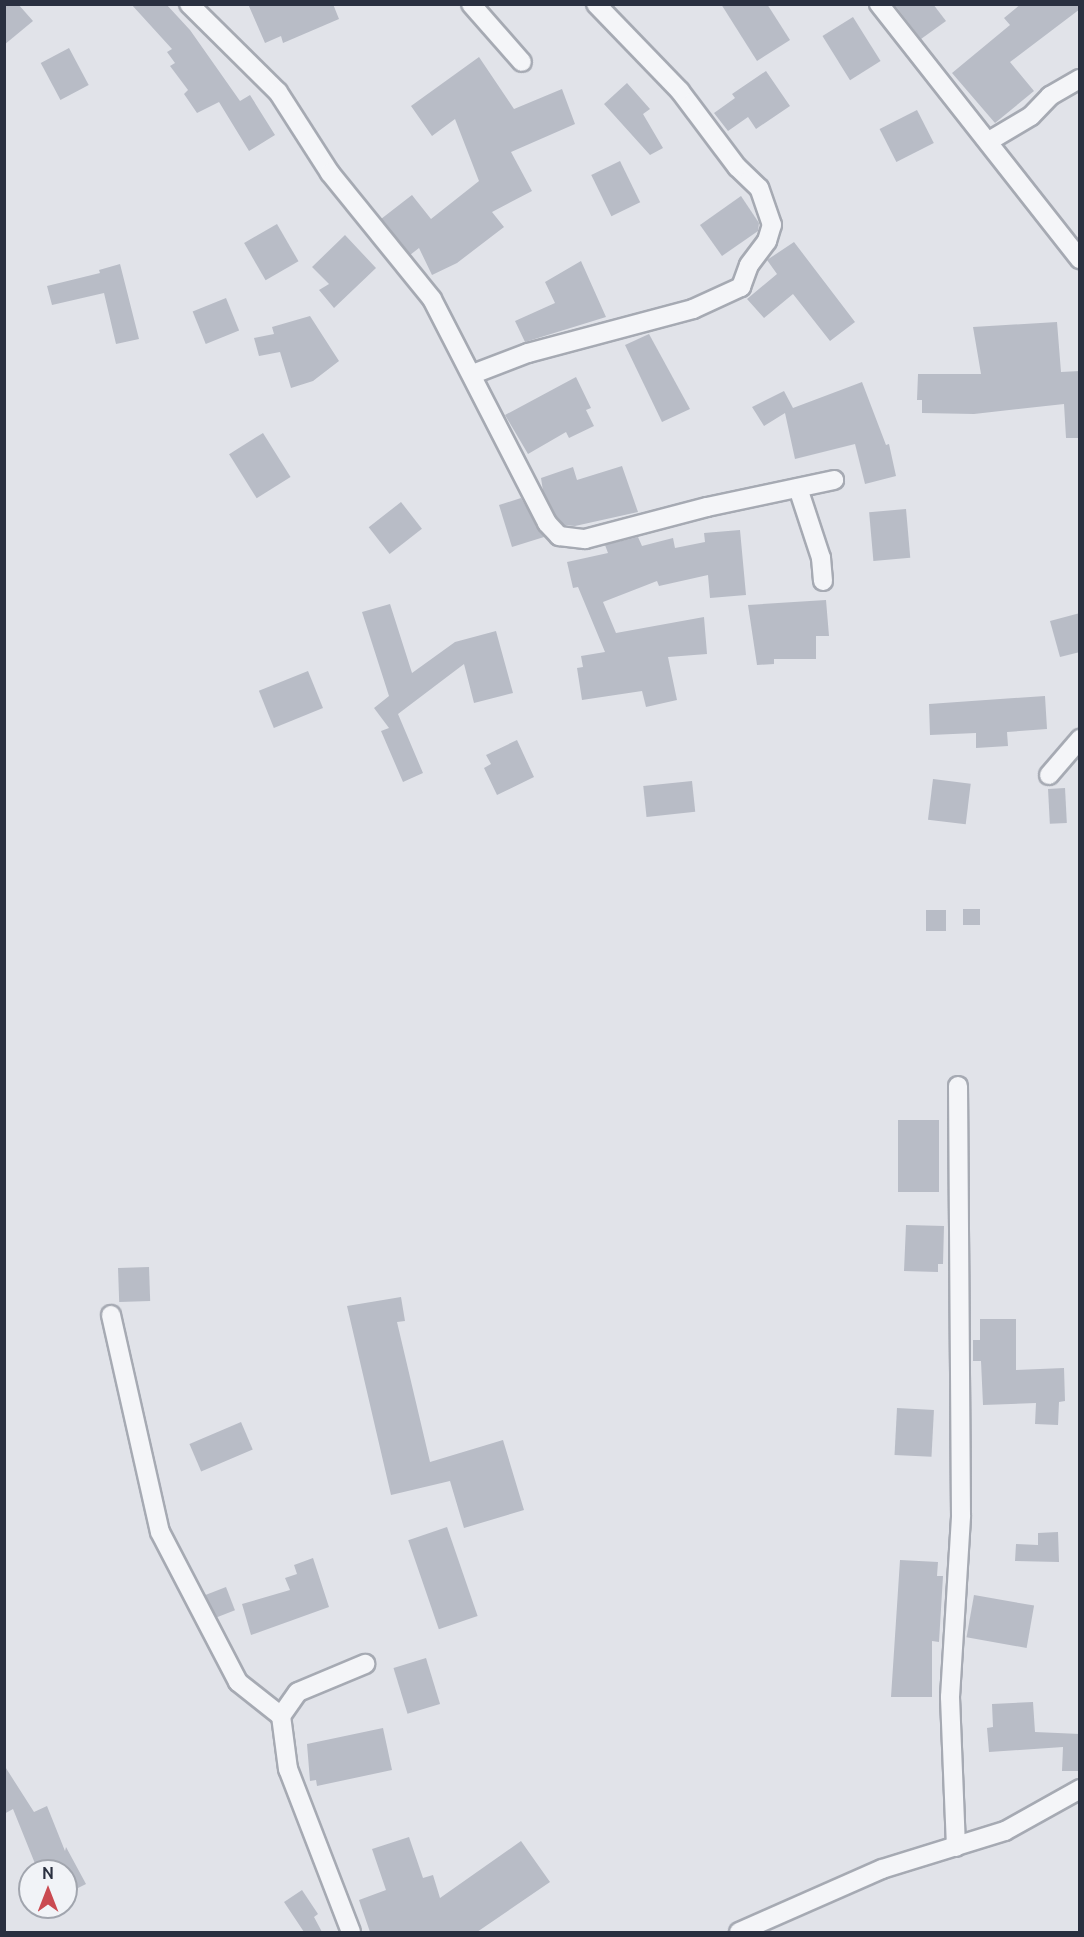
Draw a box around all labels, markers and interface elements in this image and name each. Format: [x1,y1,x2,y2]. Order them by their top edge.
north arrow [18,1859,78,1919]
text: N [42,1864,54,1882]

